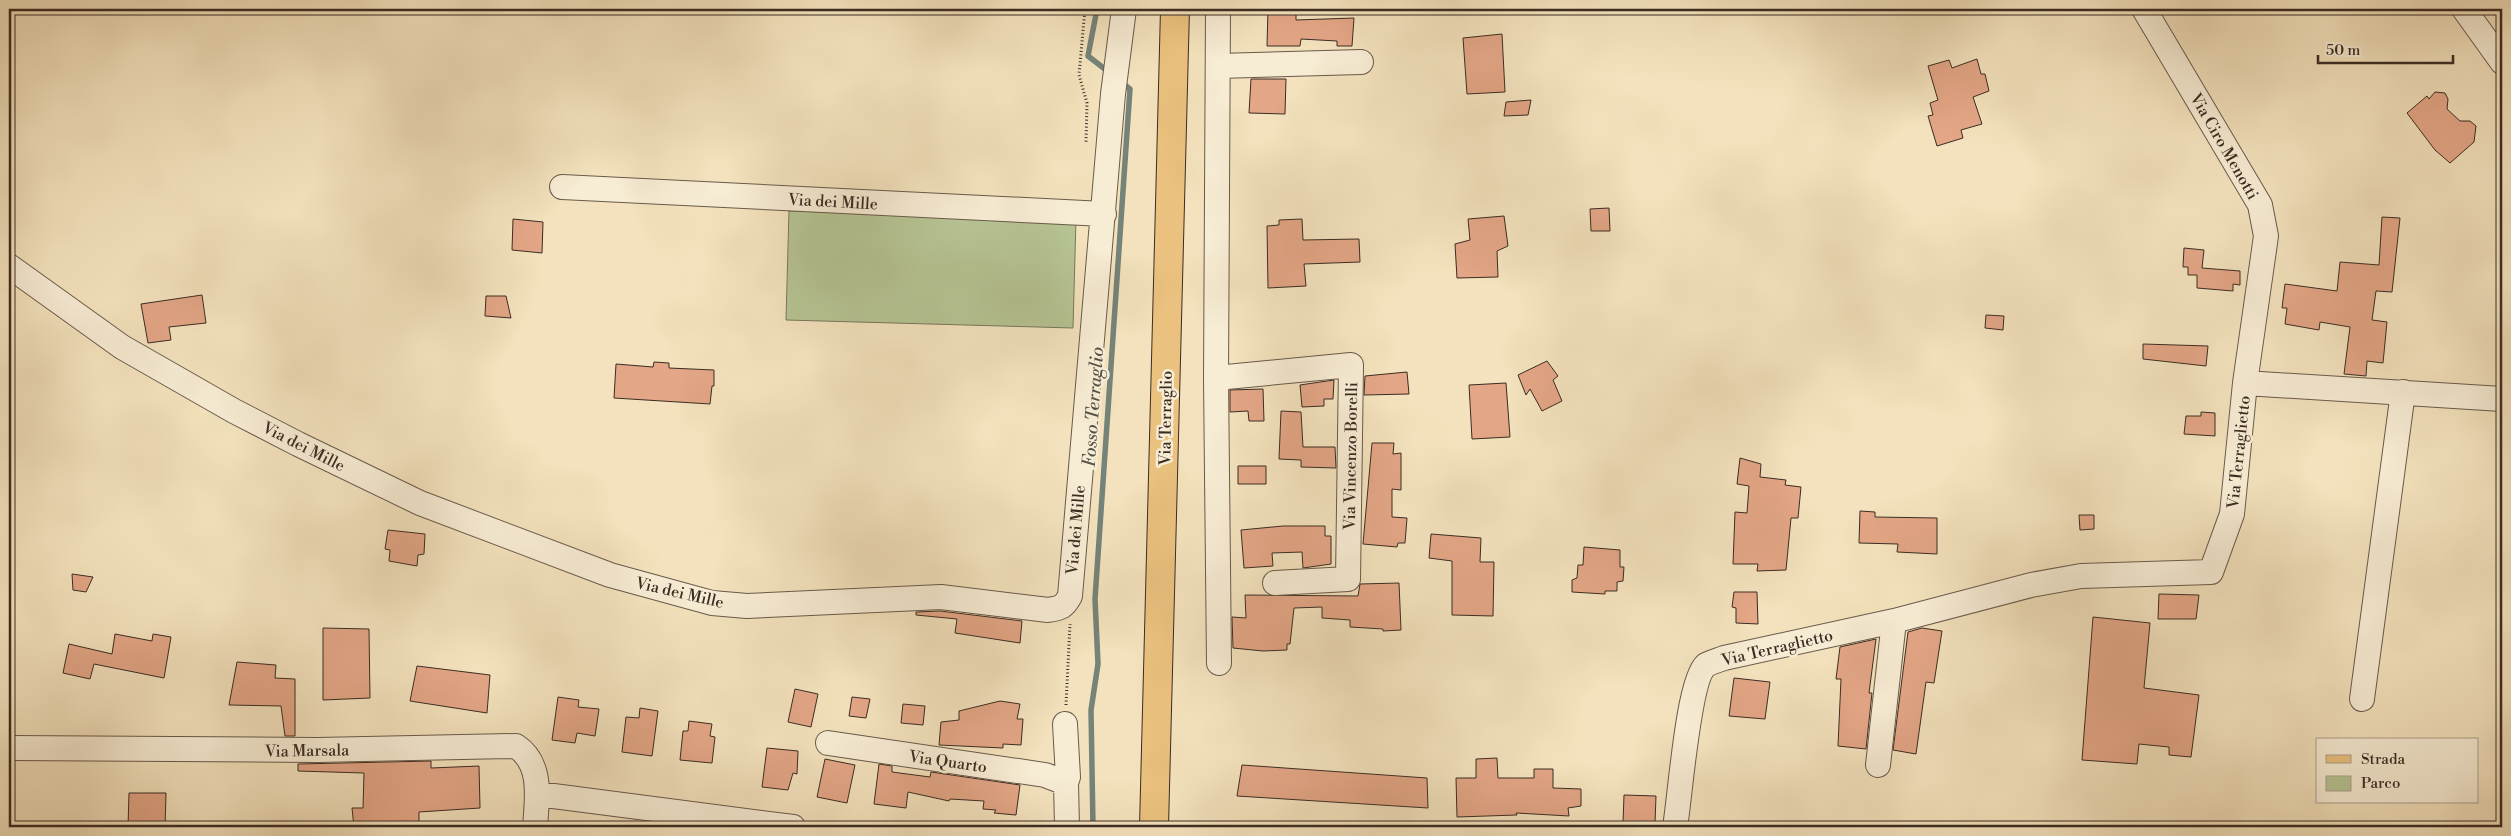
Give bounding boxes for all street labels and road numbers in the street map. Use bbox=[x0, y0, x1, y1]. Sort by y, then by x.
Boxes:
street label: Via Ciro Menotti bbox=[2185, 89, 2263, 203]
street label: Via dei Mille bbox=[787, 190, 878, 214]
street label: Via Terraglio bbox=[1155, 371, 1177, 466]
street label: Via Vincenzo Borelli bbox=[1340, 382, 1362, 531]
street label: Via Terraglietto bbox=[2223, 394, 2255, 511]
street label: Via dei Mille bbox=[258, 417, 348, 476]
street label: Via dei Mille bbox=[1062, 484, 1090, 577]
street label: Via dei Mille bbox=[633, 573, 726, 613]
street label: Via Terraglietto bbox=[1719, 625, 1835, 671]
street label: Via Marsala bbox=[264, 740, 350, 762]
street label: Via Quarto bbox=[906, 746, 988, 777]

